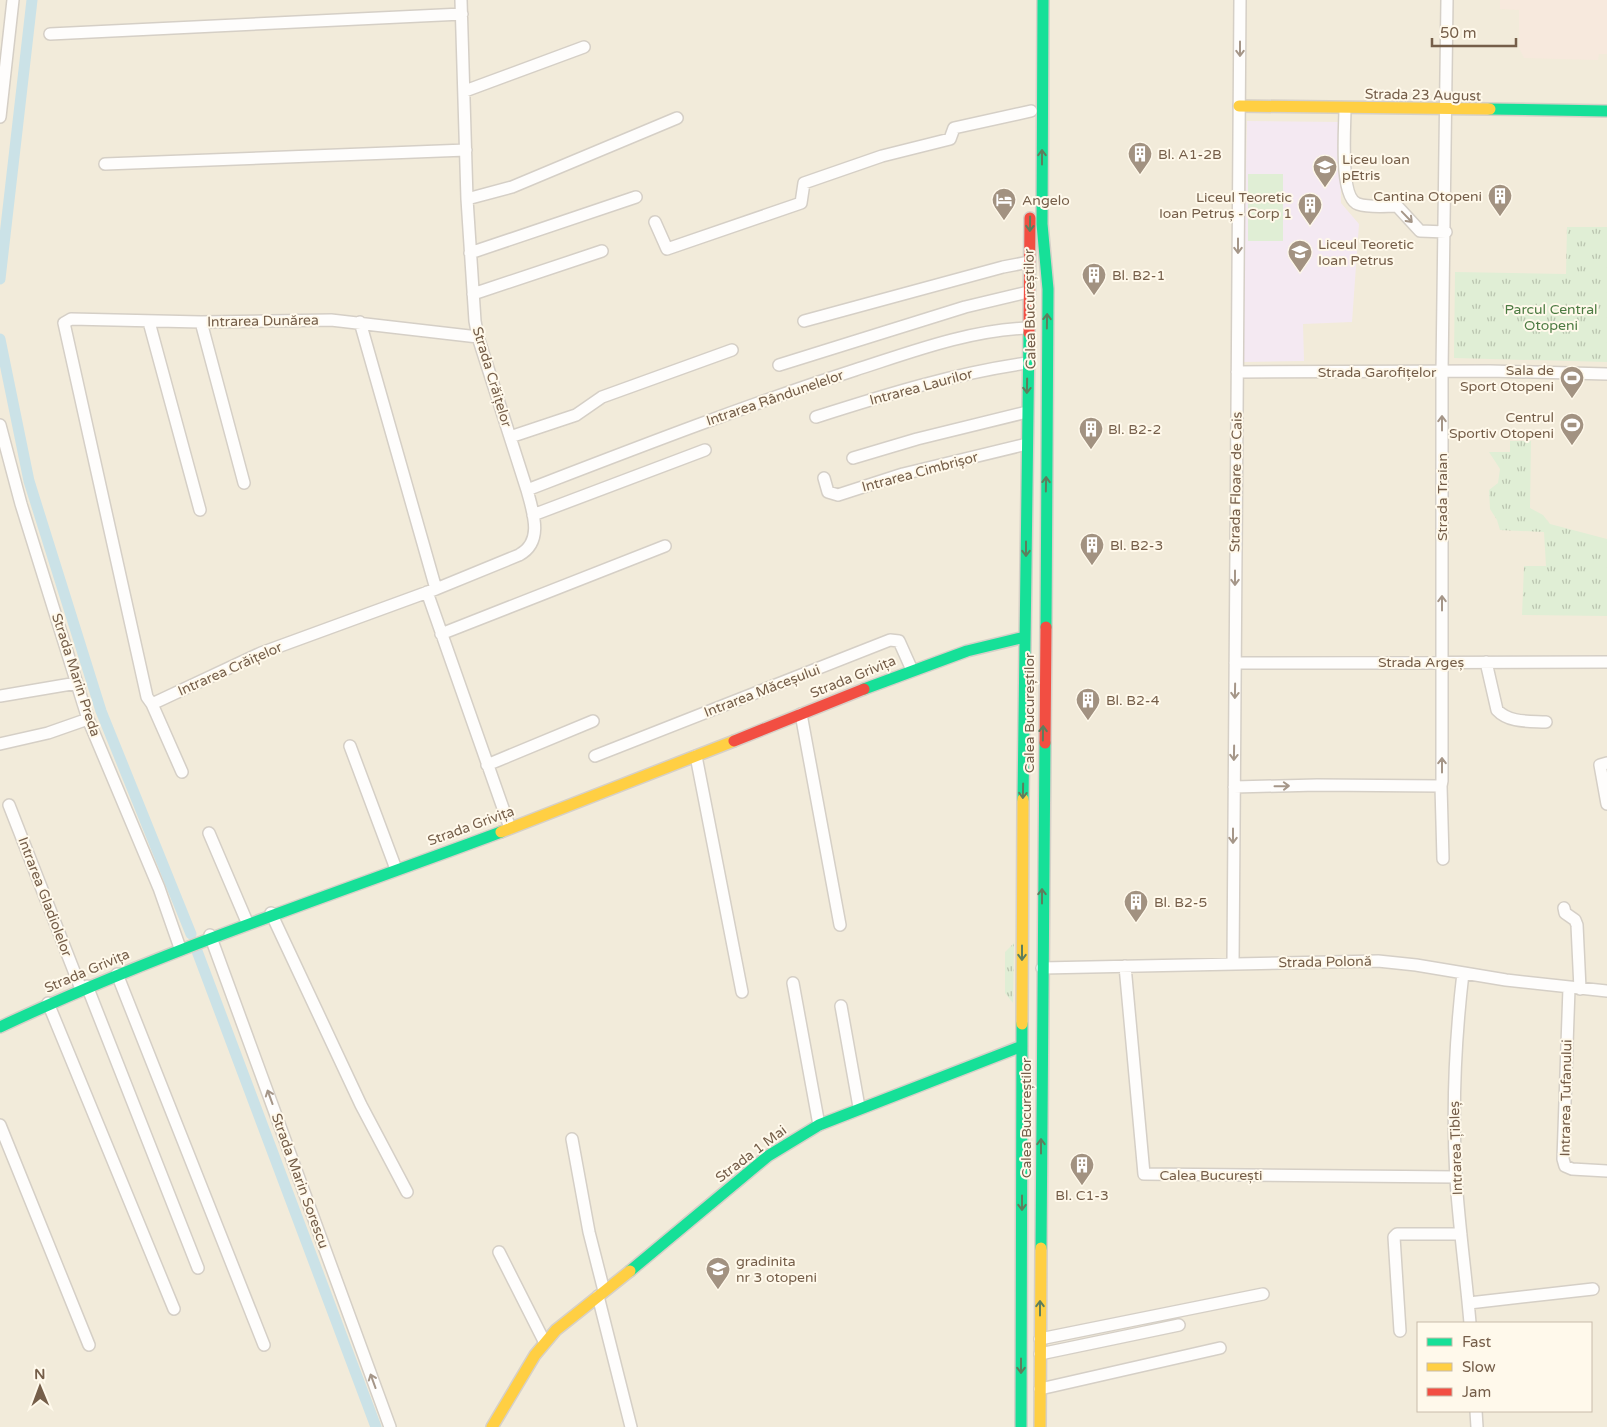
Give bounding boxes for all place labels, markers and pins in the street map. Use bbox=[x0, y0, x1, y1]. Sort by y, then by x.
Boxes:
building icon: Bl. A1-2B bbox=[1127, 141, 1153, 175]
place label: Bl. A1-2B bbox=[1158, 146, 1222, 163]
place label: Liceu Ioan pEtris bbox=[1342, 151, 1410, 184]
school or university icon: Liceu Ioan pEtris bbox=[1312, 154, 1338, 188]
building icon: Cantina Otopeni bbox=[1487, 183, 1513, 217]
hotel icon: Angelo bbox=[991, 187, 1017, 221]
place label: Cantina Otopeni bbox=[1373, 188, 1482, 205]
place label: Liceul Teoretic Ioan Petruș - Corp 1 bbox=[1159, 189, 1292, 222]
place label: Angelo bbox=[1022, 192, 1070, 209]
building icon: Liceul Teoretic Ioan Petruș - Corp 1 bbox=[1297, 192, 1323, 226]
place label: Liceul Teoretic Ioan Petrus bbox=[1318, 236, 1414, 269]
school or university icon: Liceul Teoretic Ioan Petrus bbox=[1287, 239, 1313, 273]
building icon: Bl. B2-1 bbox=[1081, 262, 1107, 296]
place label: Bl. B2-1 bbox=[1112, 267, 1165, 284]
place label: Sala de Sport Otopeni bbox=[1460, 362, 1554, 395]
sports icon: Sala de Sport Otopeni bbox=[1559, 365, 1585, 399]
place label: Centrul Sportiv Otopeni bbox=[1449, 409, 1554, 442]
sports icon: Centrul Sportiv Otopeni bbox=[1559, 412, 1585, 446]
building icon: Bl. B2-2 bbox=[1078, 416, 1104, 450]
place label: Bl. B2-2 bbox=[1108, 421, 1161, 438]
building icon: Bl. B2-3 bbox=[1079, 532, 1105, 566]
place label: Bl. B2-3 bbox=[1110, 537, 1163, 554]
building icon: Bl. B2-4 bbox=[1075, 687, 1101, 721]
place label: Bl. B2-4 bbox=[1106, 692, 1160, 709]
building icon: Bl. B2-5 bbox=[1123, 889, 1149, 923]
place label: Bl. B2-5 bbox=[1154, 894, 1207, 911]
building icon: Bl. C1-3 bbox=[1069, 1152, 1095, 1186]
place label: Bl. C1-3 bbox=[1055, 1187, 1109, 1204]
place label: gradinita nr 3 otopeni bbox=[736, 1253, 817, 1286]
school or university icon: gradinita nr 3 otopeni bbox=[705, 1256, 731, 1290]

